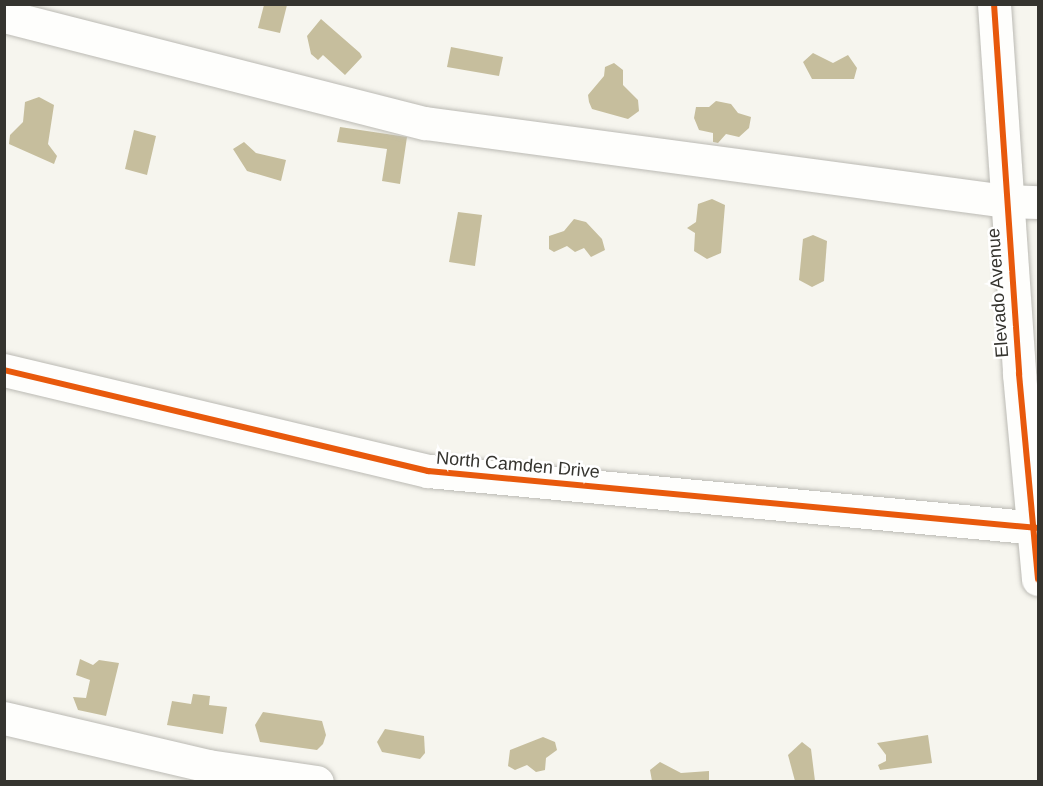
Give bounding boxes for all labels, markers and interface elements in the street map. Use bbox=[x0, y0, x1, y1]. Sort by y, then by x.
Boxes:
street label: Elevado Avenue bbox=[983, 227, 1013, 359]
street label: North Camden Drive bbox=[435, 447, 601, 483]

